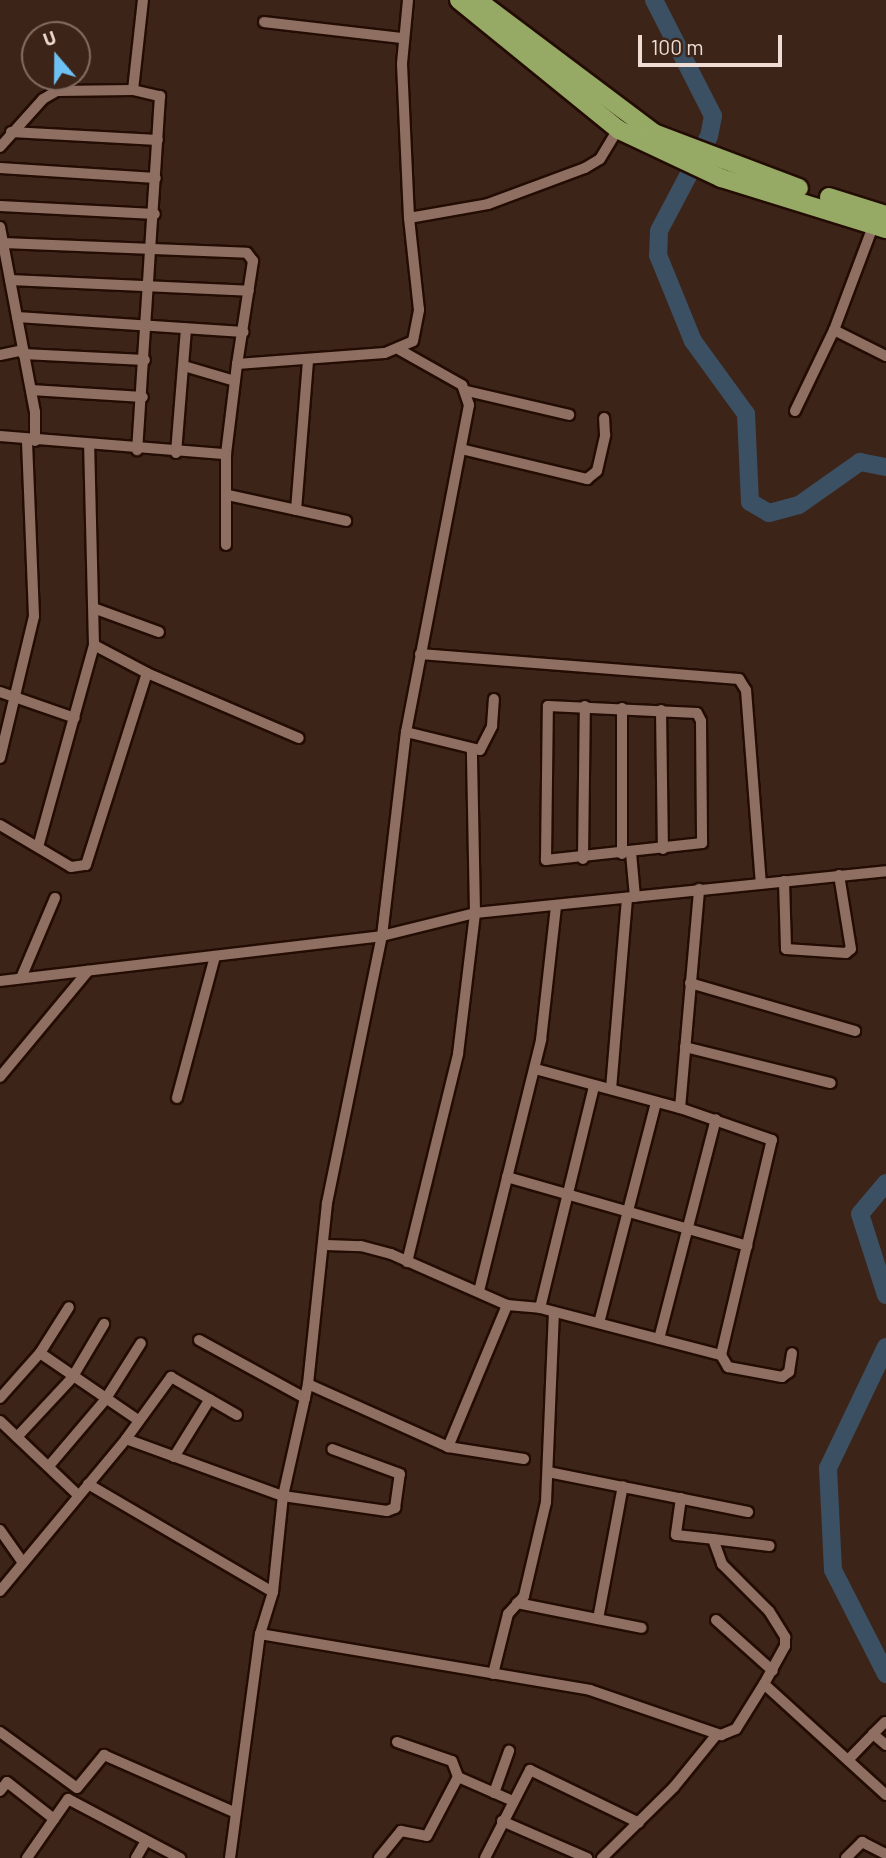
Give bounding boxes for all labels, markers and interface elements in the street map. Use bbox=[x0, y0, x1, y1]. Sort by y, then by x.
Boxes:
north arrow bbox=[21, 21, 91, 91]
scale bar bbox=[641, 21, 784, 65]
text: U bbox=[40, 25, 59, 51]
text: 100 m bbox=[651, 34, 704, 59]

